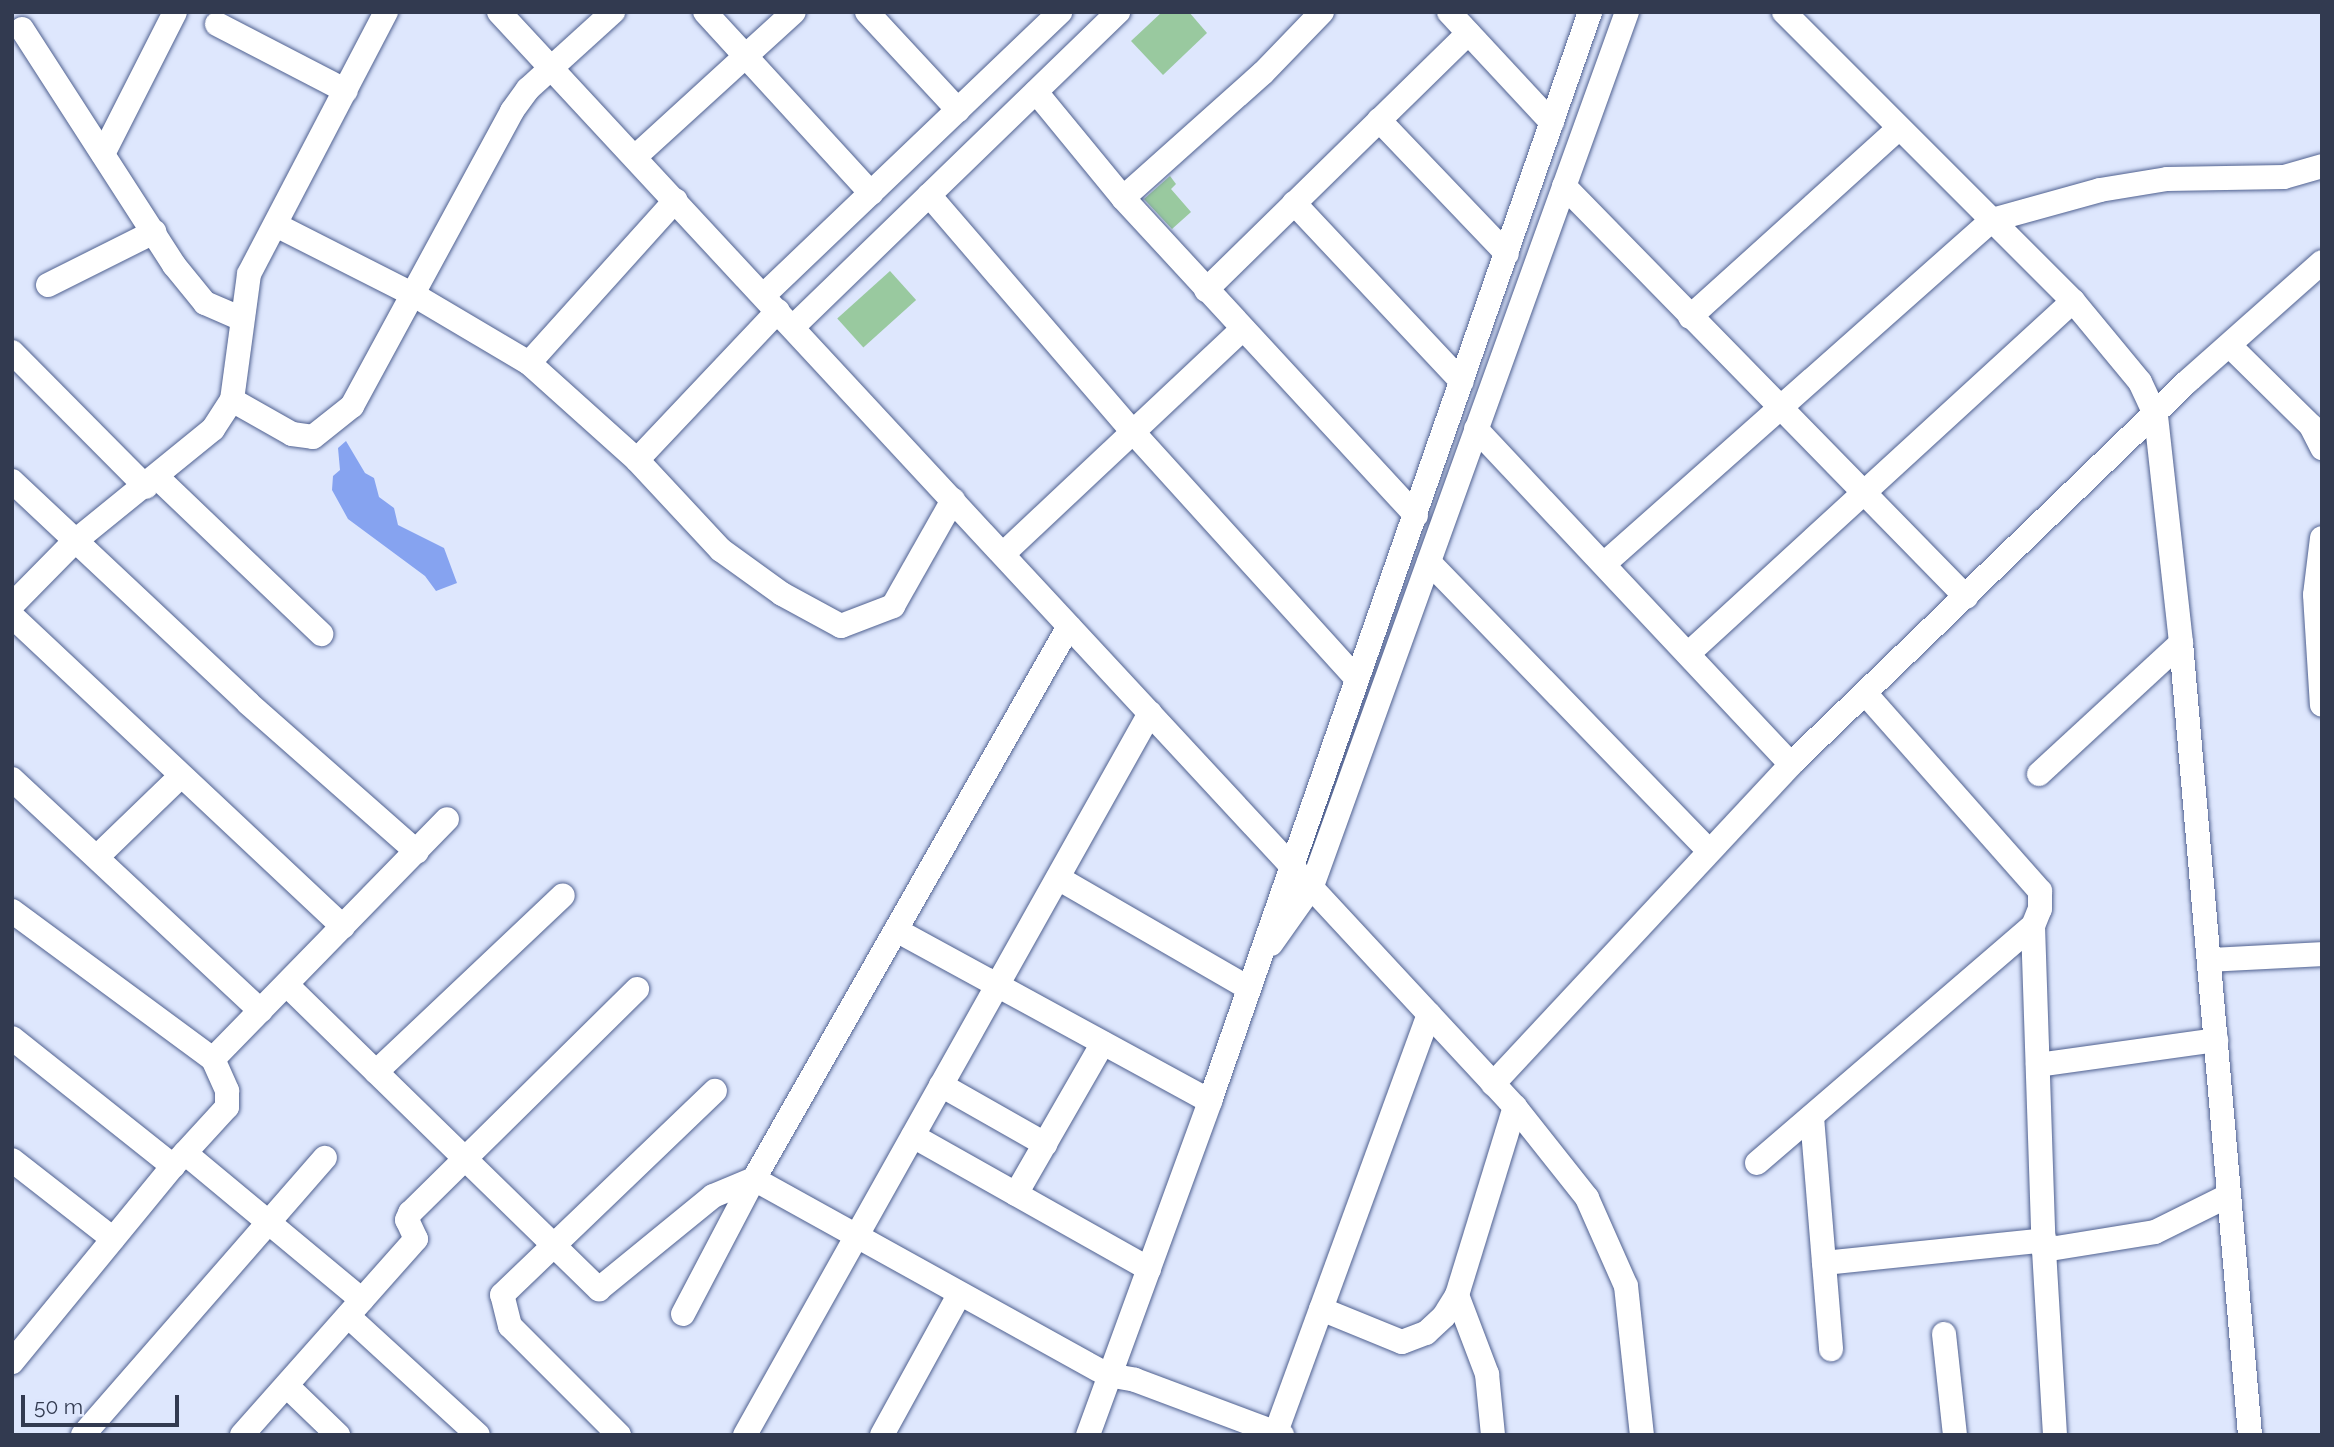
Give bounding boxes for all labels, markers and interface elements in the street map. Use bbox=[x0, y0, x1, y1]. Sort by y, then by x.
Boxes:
scale bar bbox=[24, 1380, 182, 1424]
text: 50 m bbox=[34, 1394, 83, 1419]

